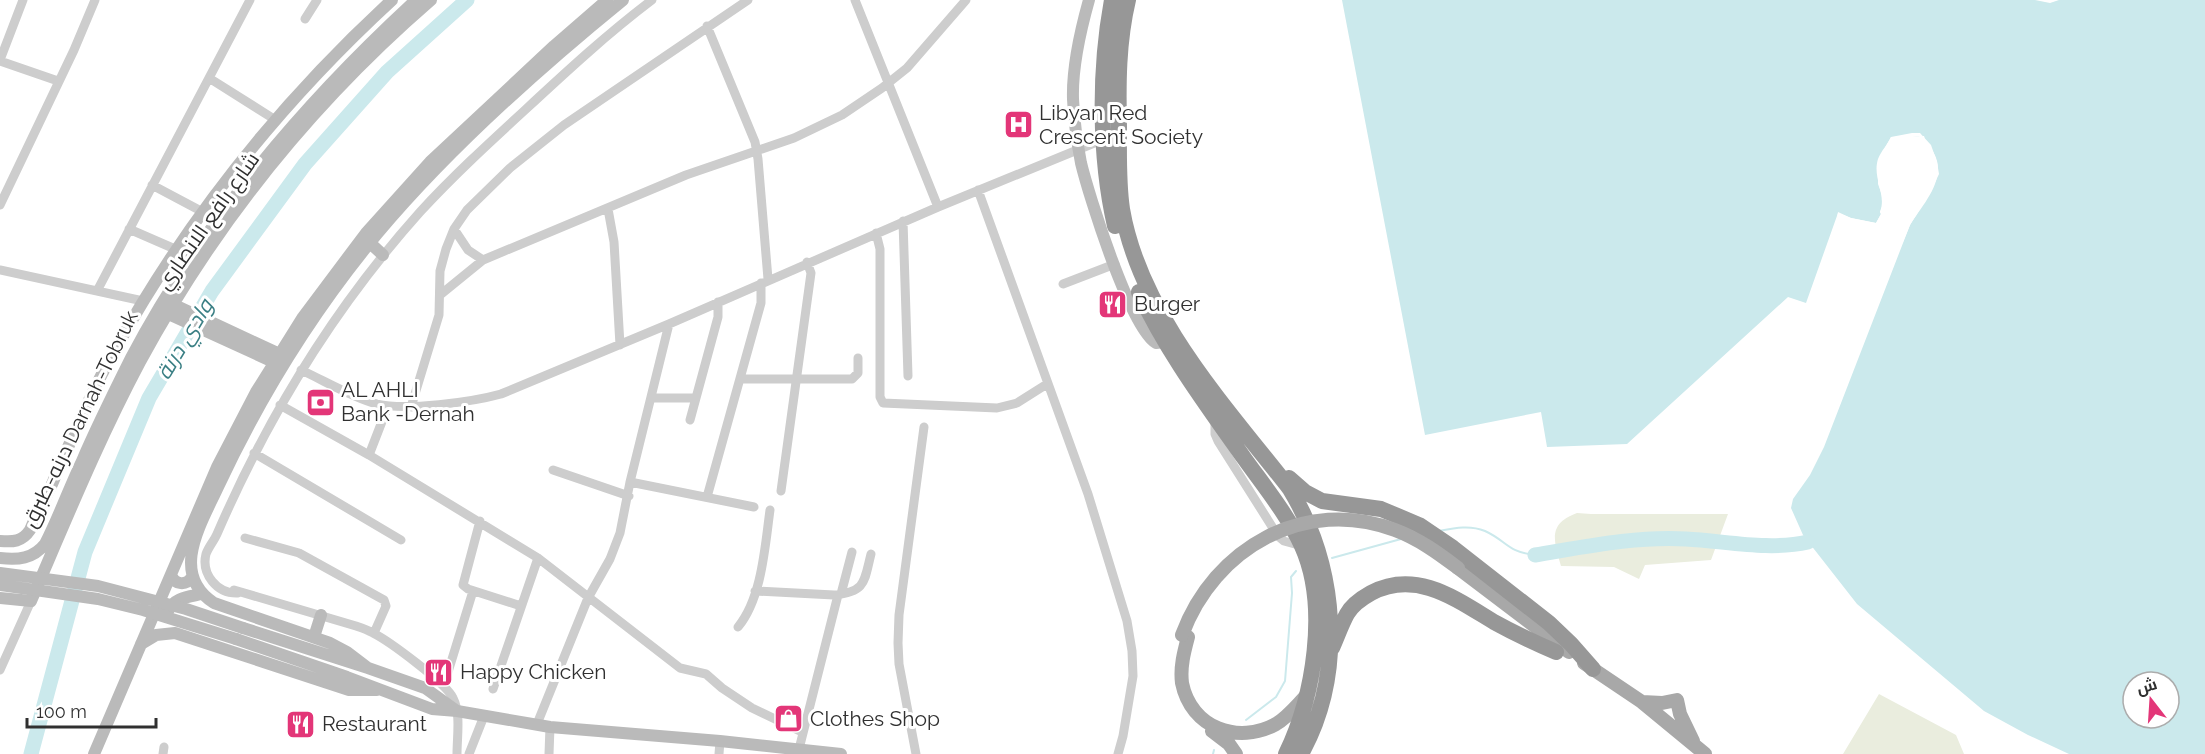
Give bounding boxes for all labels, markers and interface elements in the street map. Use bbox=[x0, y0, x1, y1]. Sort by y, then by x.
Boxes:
place label: Libyan Red Crescent Society bbox=[1039, 100, 1203, 149]
hospital icon: Libyan Red Crescent Society bbox=[1002, 109, 1034, 141]
street label: شارع رافع الانصاري bbox=[151, 147, 268, 296]
restaurant icon: Burger bbox=[1097, 288, 1129, 320]
place label: Burger bbox=[1134, 291, 1201, 316]
water label: وادي درنة bbox=[150, 293, 223, 386]
street label: درنه-طبرق Darnah-Tobruk bbox=[16, 306, 144, 532]
place label: AL AHLI Bank -Dernah bbox=[341, 377, 475, 426]
bank icon: AL AHLI Bank -Dernah bbox=[304, 386, 336, 418]
restaurant icon: Happy Chicken bbox=[423, 656, 455, 688]
place label: Happy Chicken bbox=[460, 659, 606, 684]
north arrow bbox=[2121, 670, 2181, 730]
text: ش bbox=[2134, 674, 2159, 698]
scale bar bbox=[27, 691, 156, 729]
text: 100 m bbox=[36, 701, 87, 722]
shop icon: Clothes Shop bbox=[773, 703, 805, 735]
place label: Clothes Shop bbox=[810, 706, 940, 731]
restaurant icon: Restaurant bbox=[285, 708, 317, 740]
place label: Restaurant bbox=[322, 711, 427, 736]

